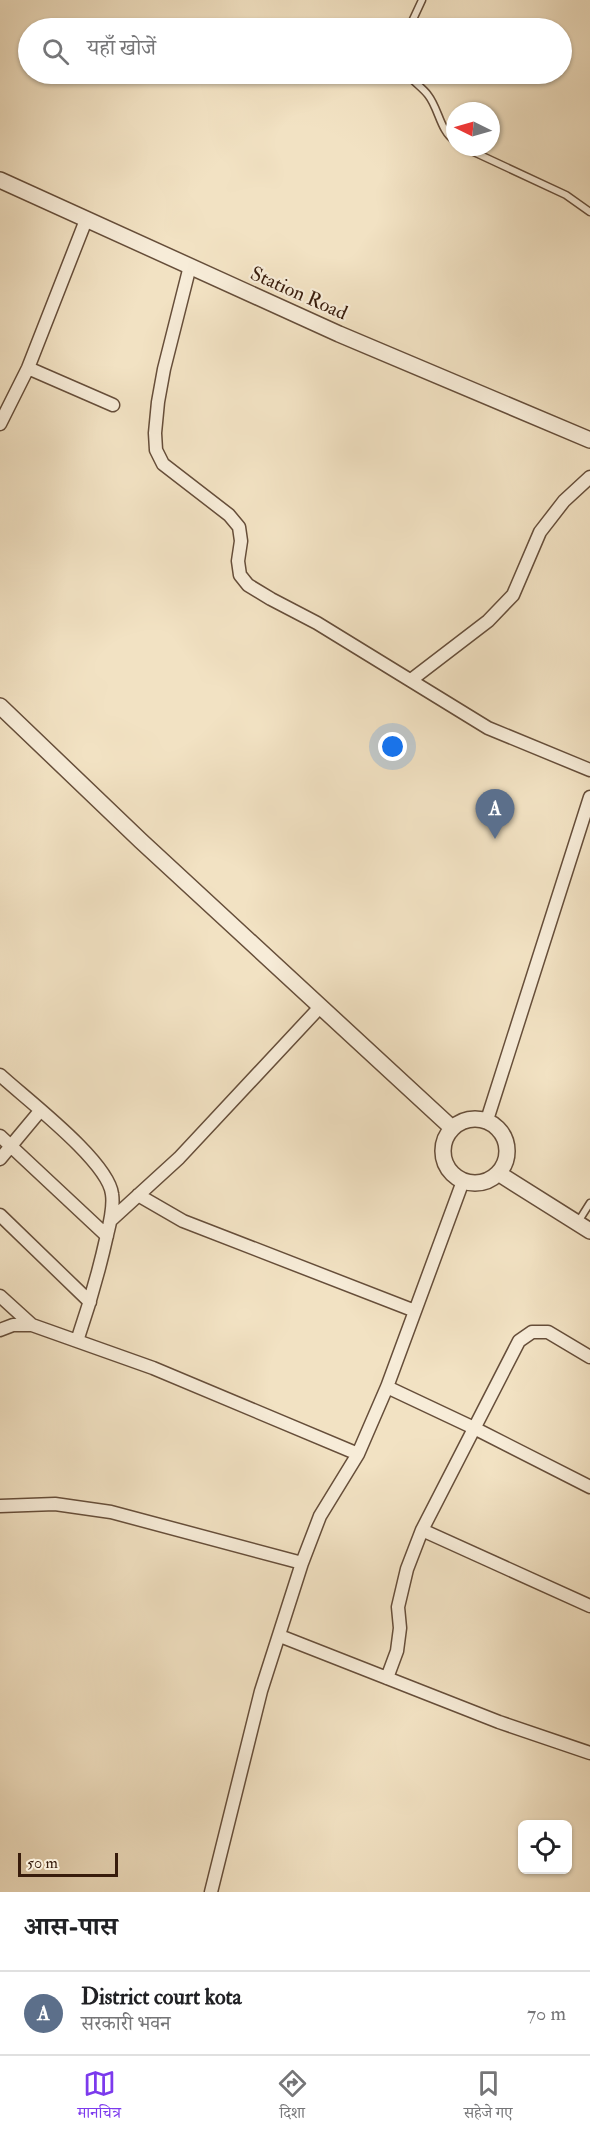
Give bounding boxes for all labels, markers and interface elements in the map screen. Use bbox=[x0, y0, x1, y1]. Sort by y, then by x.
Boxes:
search box bbox=[18, 18, 572, 84]
text: यहाँ खोजें bbox=[87, 34, 156, 62]
icon: search bbox=[39, 35, 72, 68]
north arrow bbox=[446, 102, 500, 156]
street label: Station Road bbox=[247, 261, 351, 326]
your location bbox=[378, 732, 407, 761]
pin: A bbox=[476, 790, 514, 839]
map controls bbox=[518, 1820, 572, 1874]
button: locate bbox=[518, 1820, 572, 1874]
scale bar bbox=[18, 1850, 118, 1878]
text: 50 m bbox=[27, 1853, 58, 1873]
text: आस-पास bbox=[24, 1911, 118, 1943]
text: District court kota bbox=[81, 1983, 242, 2011]
text: A bbox=[37, 2001, 50, 2026]
text: 70 m bbox=[527, 2001, 566, 2026]
text: सरकारी भवन bbox=[81, 2011, 171, 2036]
tab: मानचित्र bbox=[77, 2067, 121, 2128]
tab: दिशा bbox=[276, 2067, 309, 2128]
tab: सहेजे गए bbox=[464, 2067, 513, 2128]

